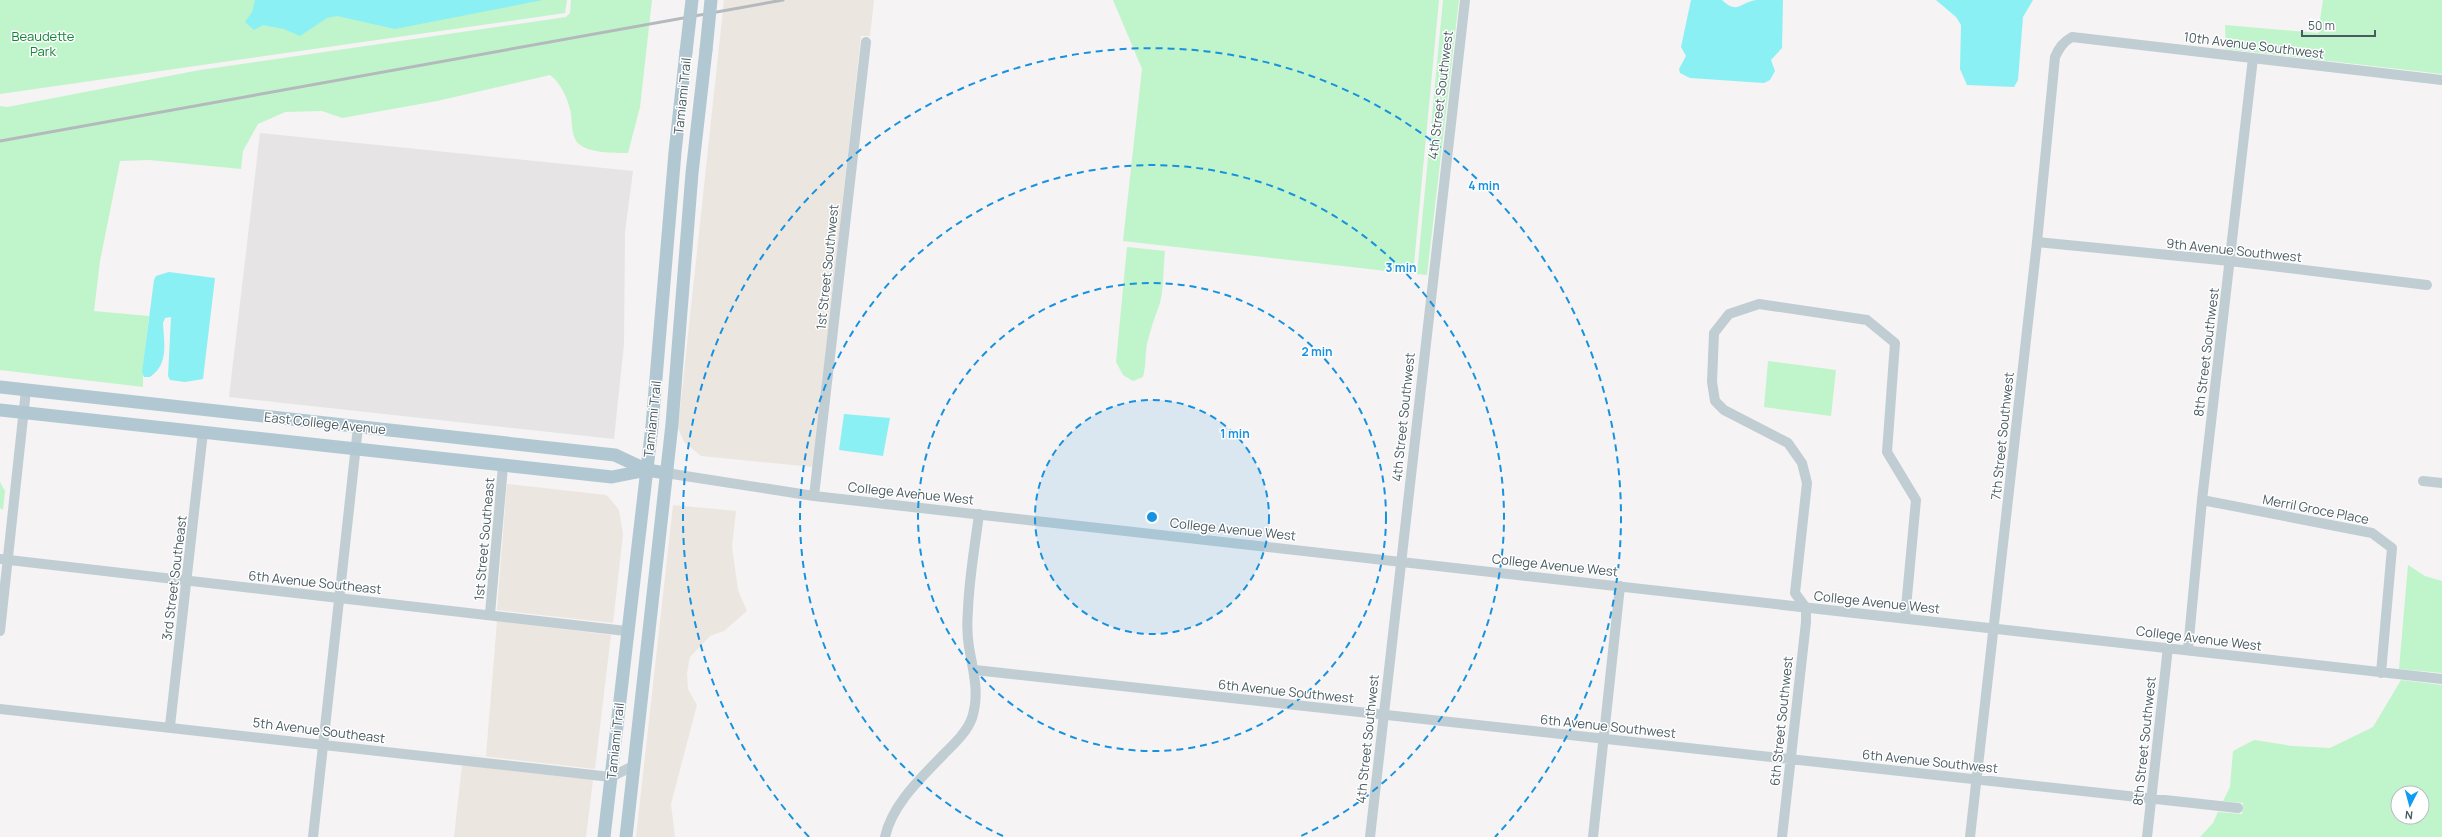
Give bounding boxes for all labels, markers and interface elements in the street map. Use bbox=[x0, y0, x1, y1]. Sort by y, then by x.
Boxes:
scale bar bbox=[2302, 12, 2375, 38]
text: 50 m bbox=[2308, 17, 2335, 34]
park label: Beaudette Park bbox=[12, 27, 75, 60]
street label: 10th Avenue Southwest bbox=[2183, 27, 2325, 63]
street label: 4th Street Southwest bbox=[1423, 30, 1457, 160]
street label: Tamiami Trail bbox=[669, 57, 695, 135]
text: 4 min bbox=[1468, 177, 1500, 194]
street label: 1st Street Southwest bbox=[811, 203, 843, 331]
street label: 9th Avenue Southwest bbox=[2165, 234, 2303, 266]
text: 3 min bbox=[1385, 259, 1417, 276]
street label: 8th Street Southwest bbox=[2189, 287, 2223, 417]
text: 2 min bbox=[1301, 343, 1333, 360]
street label: 4th Street Southwest bbox=[1387, 352, 1419, 482]
street label: 7th Street Southwest bbox=[1986, 371, 2018, 501]
street label: Tamiami Trail bbox=[639, 380, 665, 458]
street label: East College Avenue bbox=[263, 408, 387, 438]
text: 1 min bbox=[1220, 425, 1250, 442]
street label: 1st Street Southeast bbox=[470, 477, 498, 601]
street label: College Avenue West bbox=[847, 477, 975, 509]
street label: Merril Groce Place bbox=[2261, 490, 2371, 528]
centre of rings bbox=[1145, 510, 1159, 524]
street label: College Avenue West bbox=[1169, 513, 1297, 545]
street label: 3rd Street Southeast bbox=[157, 514, 191, 642]
street label: College Avenue West bbox=[1491, 549, 1619, 581]
street label: 6th Avenue Southeast bbox=[248, 566, 382, 598]
street label: College Avenue West bbox=[1813, 586, 1941, 618]
street label: College Avenue West bbox=[2135, 621, 2263, 655]
street label: 6th Street Southwest bbox=[1765, 655, 1797, 787]
street label: 4th Street Southwest bbox=[1351, 674, 1383, 804]
street label: 6th Avenue Southwest bbox=[1217, 675, 1355, 707]
street label: 8th Street Southwest bbox=[2128, 676, 2160, 806]
street label: Tamiami Trail bbox=[602, 702, 628, 780]
street label: 6th Avenue Southwest bbox=[1539, 710, 1677, 742]
street label: 5th Avenue Southeast bbox=[252, 713, 386, 747]
street label: 6th Avenue Southwest bbox=[1861, 745, 1999, 777]
north arrow bbox=[2390, 785, 2430, 825]
text: N bbox=[2404, 808, 2414, 823]

